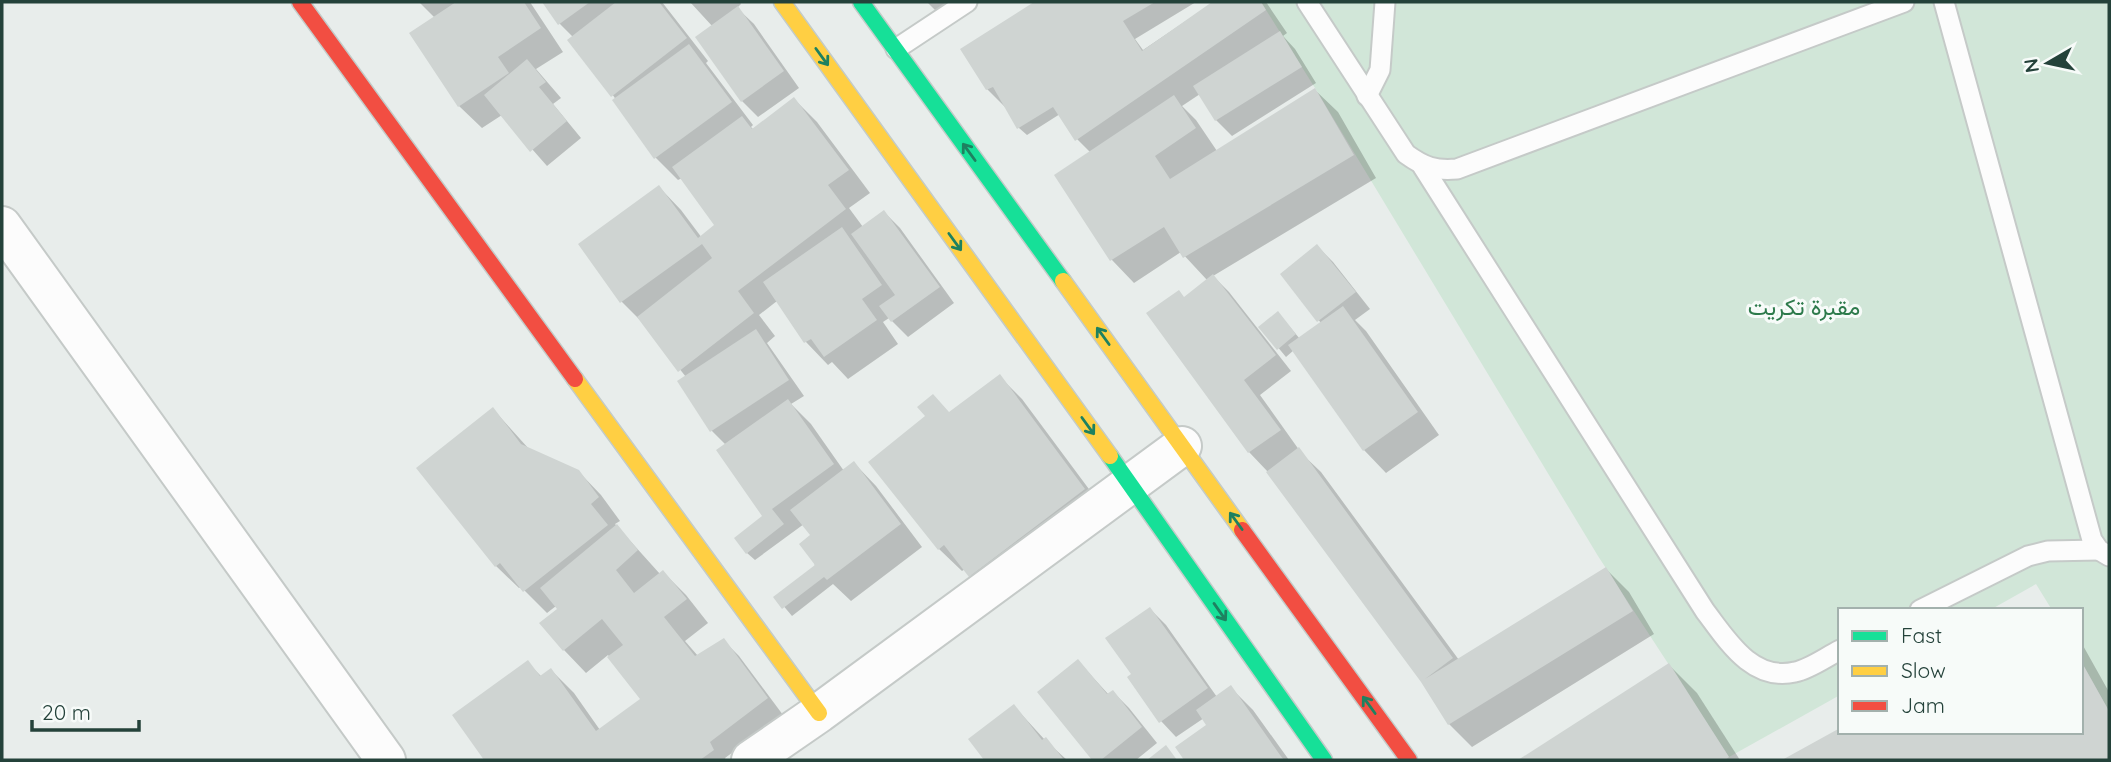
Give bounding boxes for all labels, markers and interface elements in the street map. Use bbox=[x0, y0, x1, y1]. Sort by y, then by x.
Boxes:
north arrow bbox=[2013, 28, 2083, 98]
one-way arrow bbox=[815, 47, 829, 66]
text: N bbox=[2018, 57, 2044, 74]
one-way arrow bbox=[962, 143, 977, 162]
one-way arrow bbox=[948, 232, 962, 251]
park label: مقبرة تكريت bbox=[1748, 292, 1860, 322]
one-way arrow bbox=[1095, 327, 1110, 346]
one-way arrow bbox=[1081, 416, 1095, 435]
one-way arrow bbox=[1229, 511, 1244, 530]
one-way arrow bbox=[1213, 602, 1227, 621]
legend bbox=[1838, 608, 2083, 734]
text: Fast bbox=[1901, 622, 1942, 648]
text: Slow bbox=[1901, 657, 1946, 683]
scale bar bbox=[32, 688, 138, 732]
text: Jam bbox=[1901, 692, 1945, 718]
one-way arrow bbox=[1362, 696, 1376, 715]
text: 20 m bbox=[42, 699, 91, 725]

